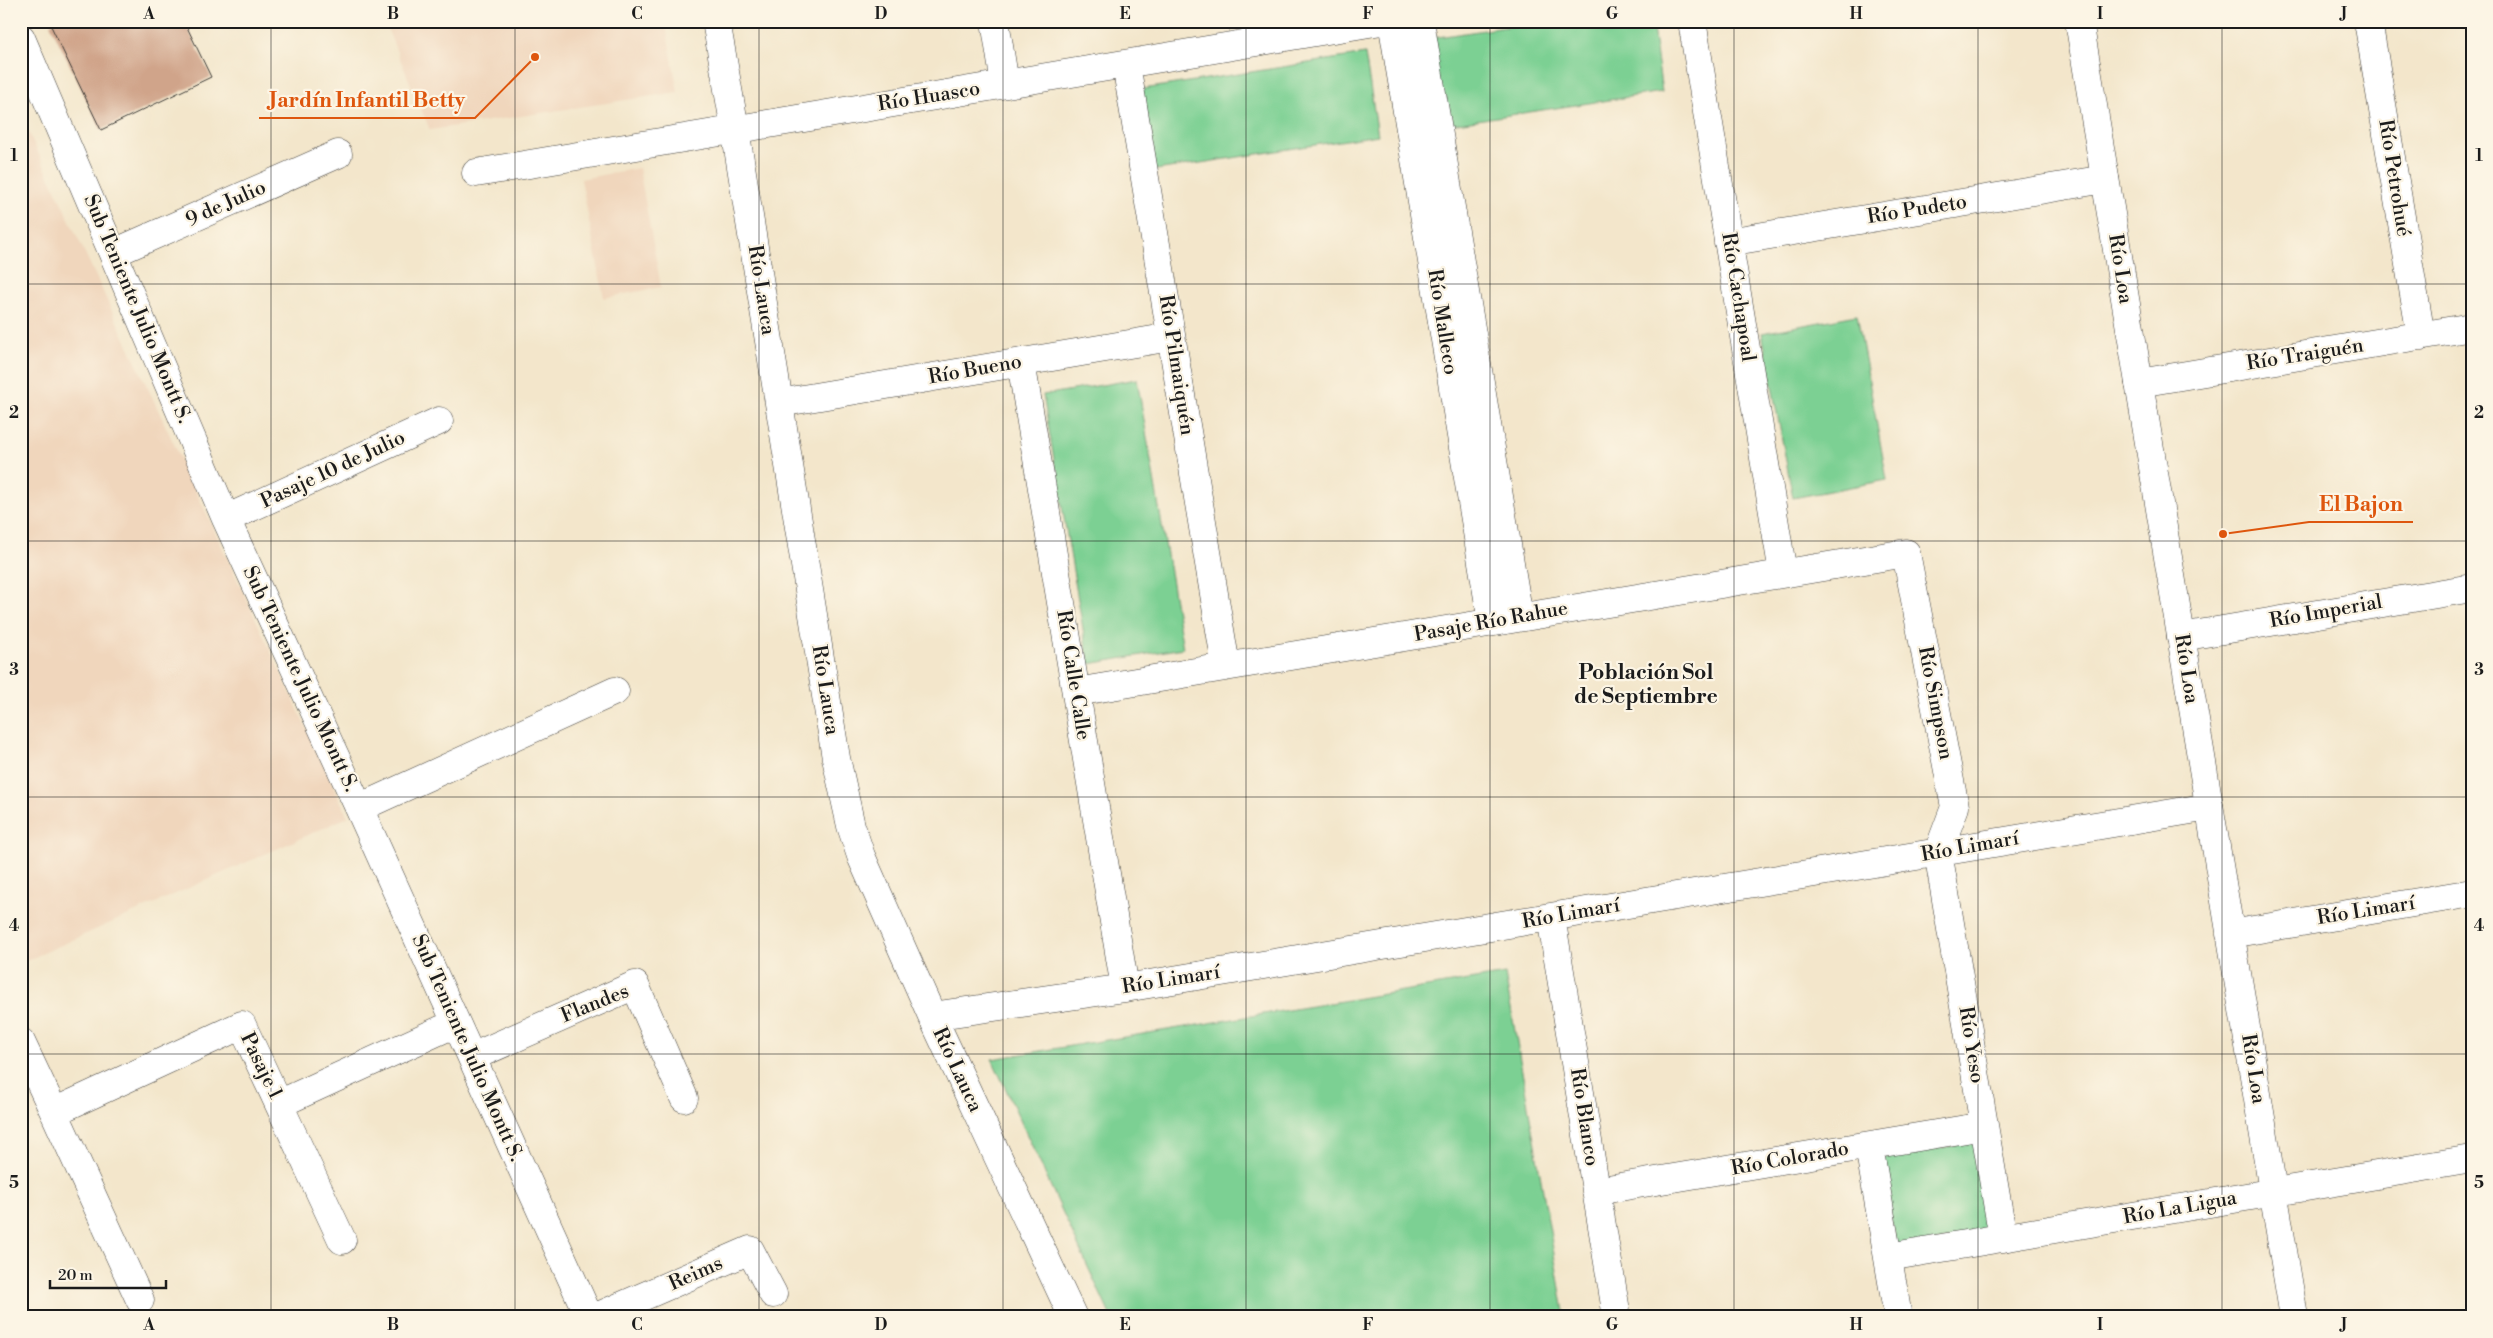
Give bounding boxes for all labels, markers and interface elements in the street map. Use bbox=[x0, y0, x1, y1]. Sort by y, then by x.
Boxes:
text: A bbox=[142, 4, 155, 24]
text: B bbox=[387, 4, 399, 24]
text: C bbox=[631, 4, 643, 24]
text: D bbox=[875, 4, 888, 24]
text: E bbox=[1119, 4, 1131, 24]
text: F bbox=[1362, 4, 1374, 24]
text: G bbox=[1606, 4, 1619, 24]
text: H bbox=[1849, 4, 1863, 24]
text: I bbox=[2097, 4, 2103, 24]
text: J bbox=[2339, 4, 2347, 24]
street label: Río Huasco bbox=[876, 77, 982, 117]
callout: Jardín Infantil Betty bbox=[259, 82, 475, 118]
text: Jardín Infantil Betty bbox=[266, 88, 465, 114]
street label: Río Petrohué bbox=[2372, 118, 2416, 238]
text: 1 bbox=[10, 146, 18, 166]
text: 1 bbox=[2475, 146, 2483, 166]
street label: 9 de Julio bbox=[182, 175, 270, 233]
street label: Río Pudeto bbox=[1865, 190, 1969, 230]
street label: Sub Teniente Julio Montt S. bbox=[77, 191, 197, 427]
street label: Río Cachapoal bbox=[1715, 231, 1761, 363]
street label: Río Loa bbox=[2102, 232, 2138, 307]
street label: Río Lauca bbox=[742, 243, 781, 338]
street label: Río Malleco bbox=[1421, 267, 1463, 377]
street label: Río Pilmaiquén bbox=[1153, 293, 1199, 437]
street label: Río Traiguén bbox=[2245, 333, 2365, 377]
street label: Río Bueno bbox=[926, 349, 1024, 391]
text: 2 bbox=[9, 403, 19, 423]
text: 2 bbox=[2474, 403, 2484, 423]
street label: Pasaje 10 de Julio bbox=[257, 426, 409, 514]
callout: El Bajon bbox=[2309, 486, 2413, 522]
text: El Bajon bbox=[2319, 492, 2403, 518]
street label: Sub Teniente Julio Montt S. bbox=[237, 562, 363, 796]
street label: Río Imperial bbox=[2268, 590, 2384, 634]
street label: Pasaje Río Rahue bbox=[1412, 596, 1570, 648]
street label: Río Calle Calle bbox=[1050, 608, 1096, 742]
street label: Río Loa bbox=[2168, 632, 2204, 707]
street label: Río Lauca bbox=[806, 643, 845, 738]
street label: Río Simpson bbox=[1912, 644, 1958, 762]
text: 3 bbox=[9, 660, 19, 680]
district label: Población Sol de Septiembre bbox=[1574, 660, 1718, 710]
text: 3 bbox=[2474, 660, 2484, 680]
street label: Río Limarí bbox=[1919, 826, 2022, 868]
street label: Río Limarí bbox=[2315, 891, 2418, 931]
street label: Río Limarí bbox=[1520, 893, 1623, 935]
text: 4 bbox=[9, 916, 20, 936]
text: 4 bbox=[2474, 916, 2485, 936]
street label: Sub Teniente Julio Montt S. bbox=[406, 931, 528, 1165]
street label: Río Limarí bbox=[1120, 960, 1223, 1000]
street label: Flandes bbox=[557, 979, 633, 1029]
street label: Río Yeso bbox=[1953, 1005, 1989, 1085]
street label: Río Lauca bbox=[926, 1024, 988, 1117]
street label: Pasaje 1 bbox=[234, 1029, 288, 1104]
street label: Río Loa bbox=[2235, 1032, 2271, 1107]
street label: Río Blanco bbox=[1564, 1066, 1604, 1168]
street label: Río Colorado bbox=[1729, 1136, 1851, 1182]
text: 5 bbox=[9, 1173, 19, 1193]
text: 5 bbox=[2474, 1173, 2484, 1193]
street label: Río La Ligua bbox=[2121, 1186, 2240, 1230]
street label: Reims bbox=[665, 1251, 727, 1297]
scale bar bbox=[50, 1258, 166, 1290]
text: 20 m bbox=[58, 1266, 93, 1285]
text: A bbox=[142, 1315, 155, 1335]
text: B bbox=[387, 1315, 399, 1335]
text: C bbox=[631, 1315, 643, 1335]
text: D bbox=[875, 1315, 888, 1335]
text: E bbox=[1119, 1315, 1131, 1335]
text: F bbox=[1362, 1315, 1374, 1335]
text: G bbox=[1606, 1315, 1619, 1335]
text: H bbox=[1849, 1315, 1863, 1335]
text: I bbox=[2097, 1315, 2103, 1335]
text: J bbox=[2339, 1315, 2347, 1335]

